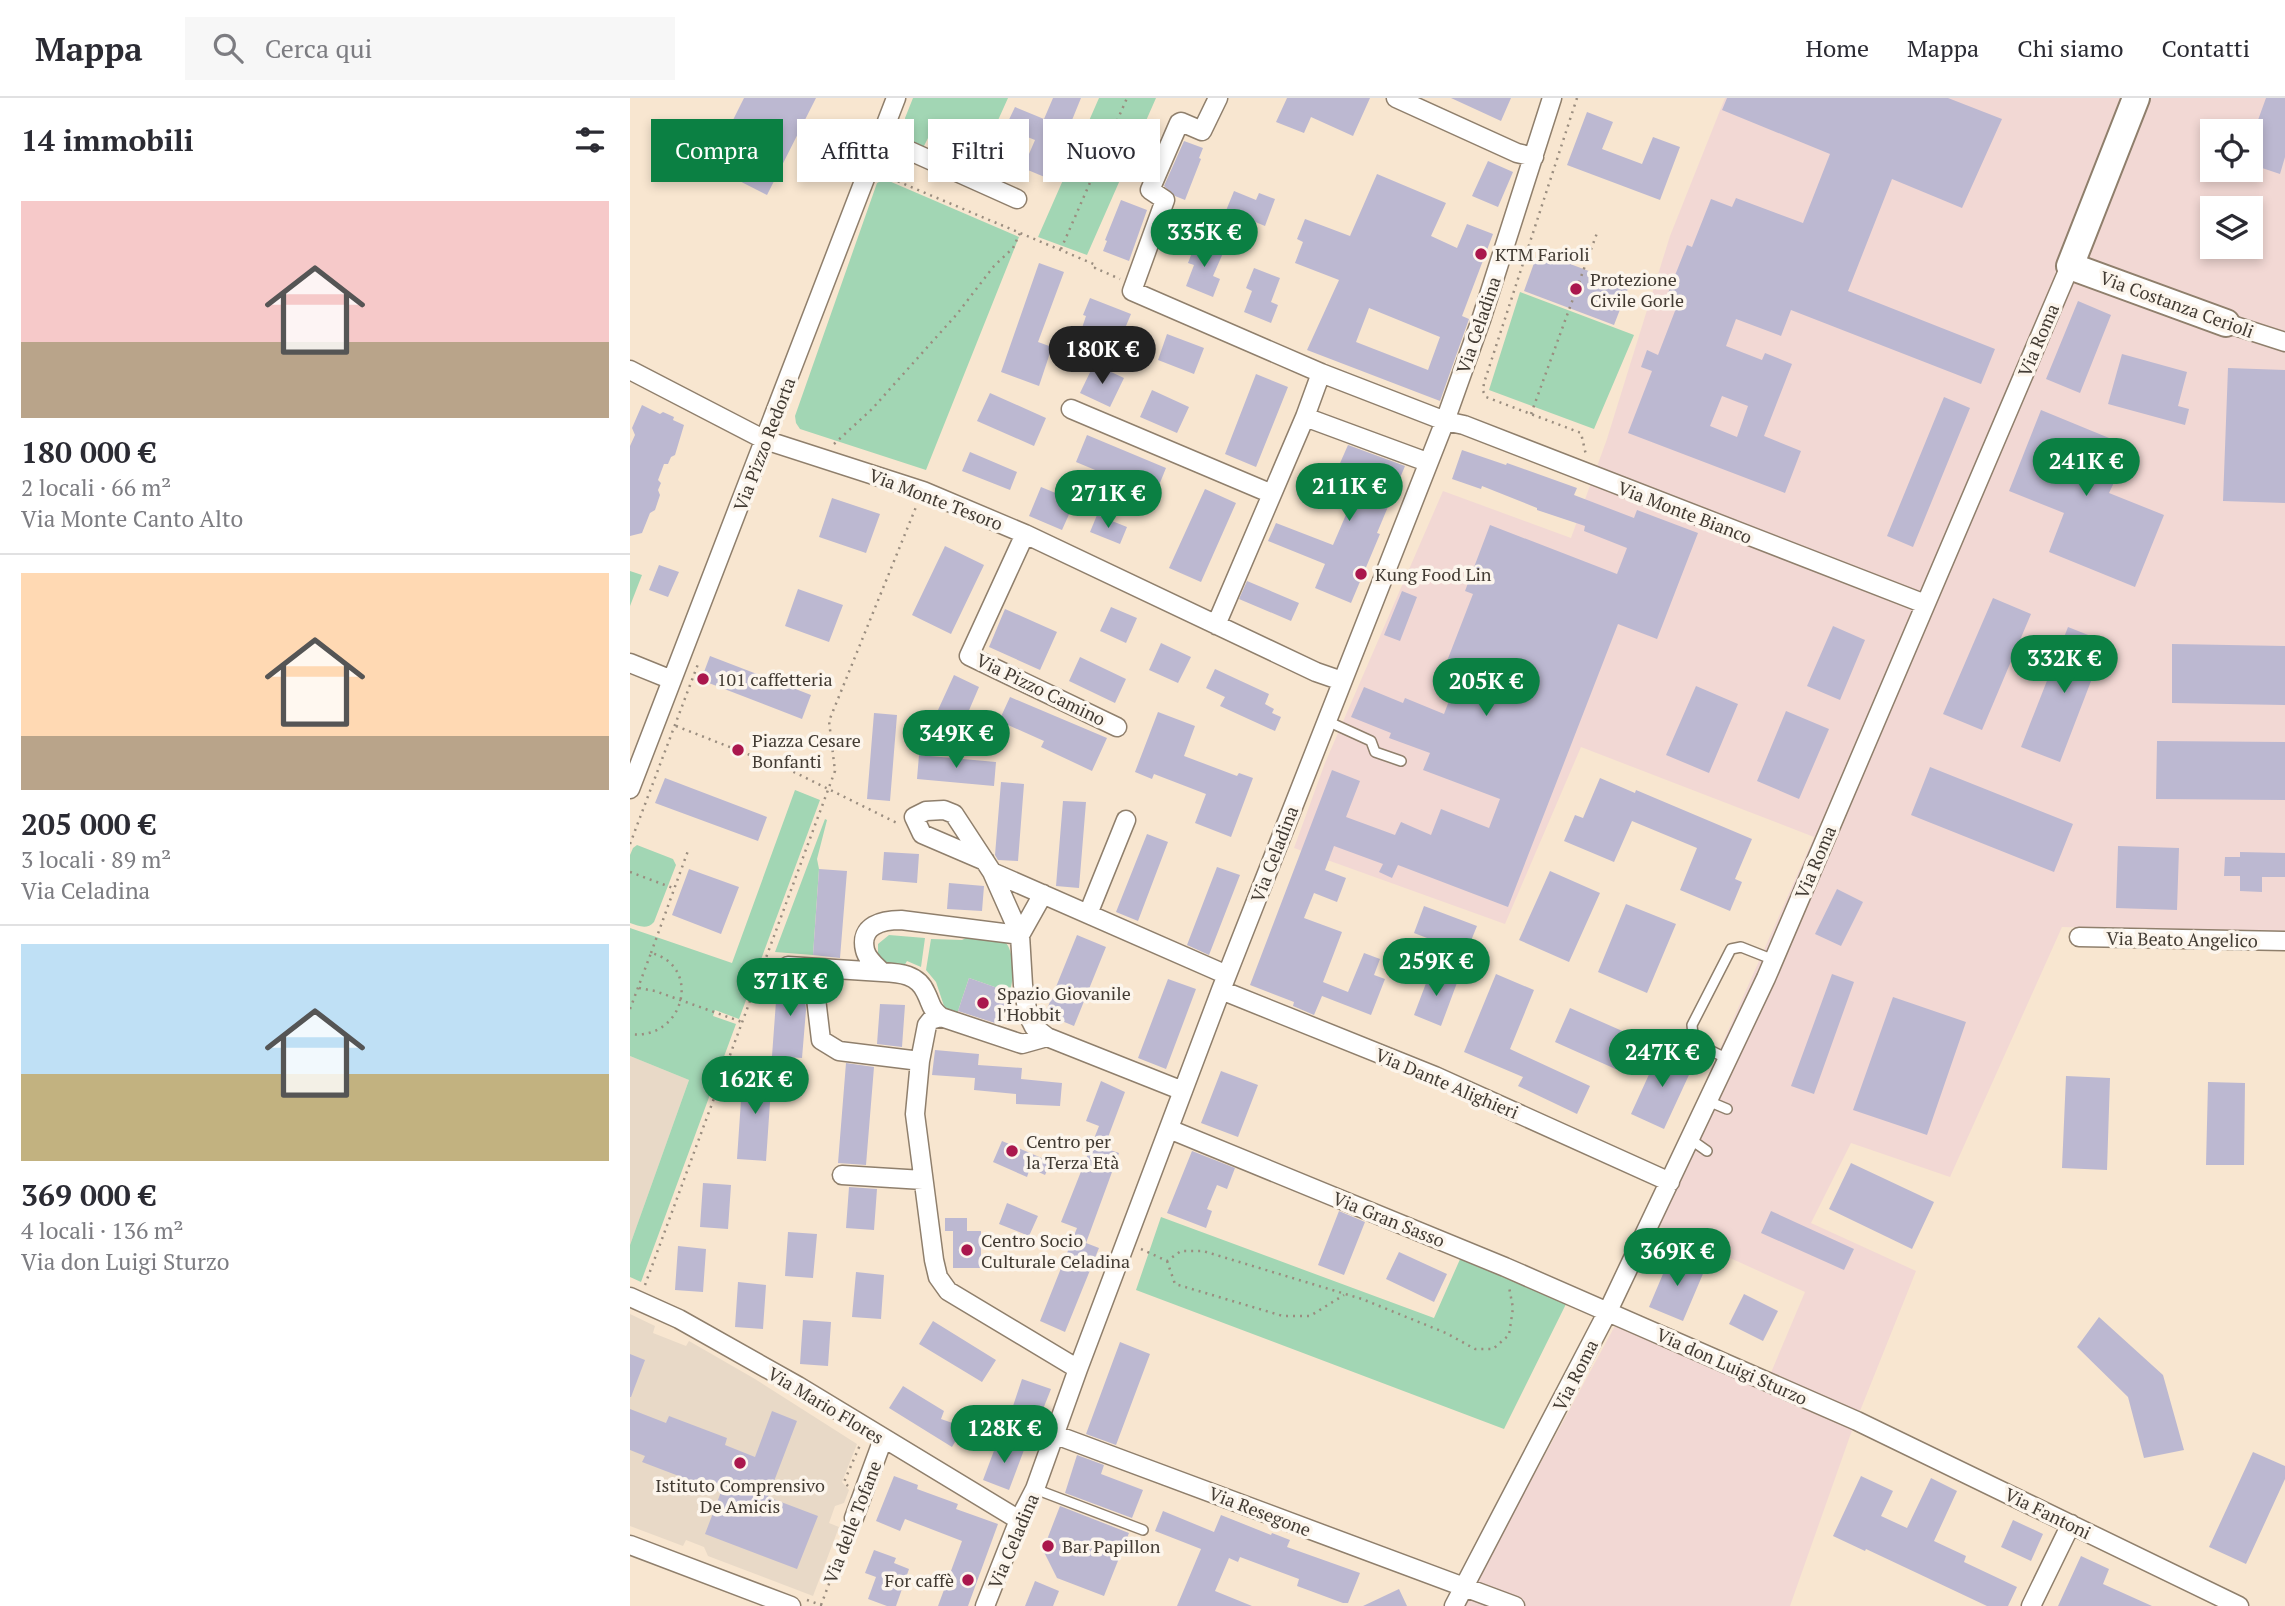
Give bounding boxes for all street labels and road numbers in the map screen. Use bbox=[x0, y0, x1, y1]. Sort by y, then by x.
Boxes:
street label: Via Costanza Cerioli bbox=[2097, 265, 2257, 343]
street label: Via Celadina bbox=[1450, 273, 1506, 377]
street label: Via Roma bbox=[2012, 300, 2064, 380]
street label: Via Pizzo Redorta bbox=[727, 374, 801, 514]
street label: Via Monte Tesoro bbox=[866, 462, 1006, 536]
street label: Via Monte Bianco bbox=[1614, 475, 1756, 549]
street label: Via Pizzo Camino bbox=[972, 647, 1110, 731]
street label: Via Celadina bbox=[1245, 803, 1303, 905]
street label: Via Roma bbox=[1789, 822, 1841, 902]
street label: Via Beato Angelico bbox=[2106, 926, 2258, 952]
street label: Via Dante Alighieri bbox=[1372, 1042, 1522, 1124]
street label: Via Gran Sasso bbox=[1329, 1186, 1449, 1252]
street label: Via don Luigi Sturzo bbox=[1653, 1322, 1811, 1410]
street label: Via Roma bbox=[1547, 1335, 1603, 1415]
street label: Via Mario Flores bbox=[763, 1361, 889, 1449]
street label: Via delle Tofane bbox=[818, 1457, 886, 1587]
street label: Via Resegone bbox=[1206, 1481, 1314, 1541]
street label: Via Fantoni bbox=[2001, 1482, 2095, 1544]
street label: Via Celadina bbox=[982, 1490, 1044, 1592]

